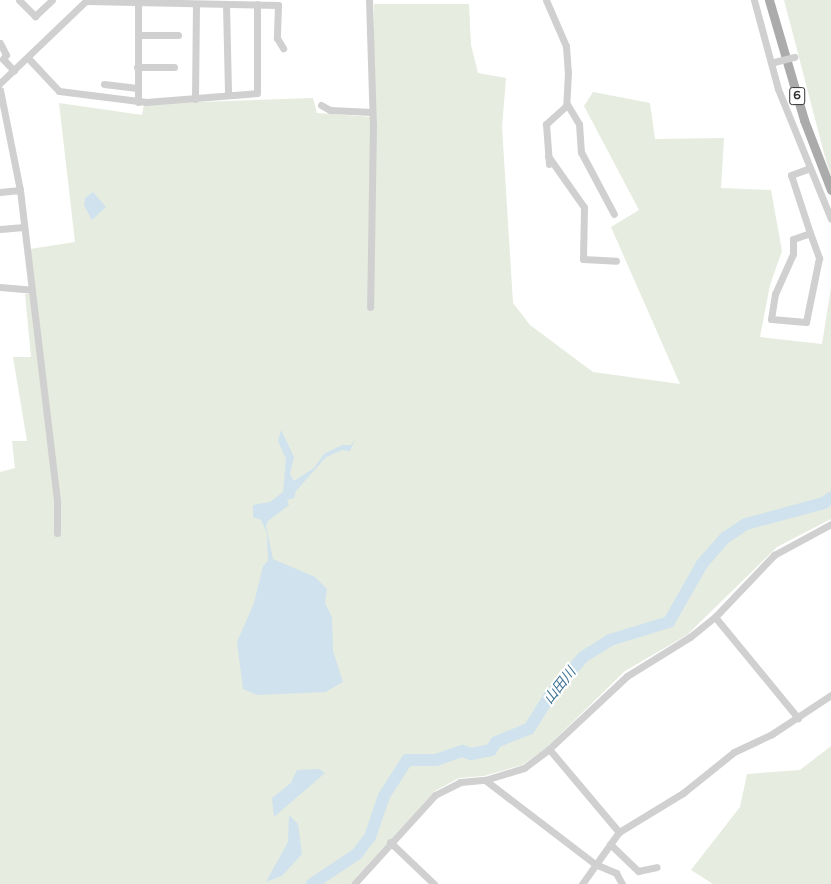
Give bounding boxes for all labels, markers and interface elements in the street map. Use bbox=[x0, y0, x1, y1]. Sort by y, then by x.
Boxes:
road number: 6 bbox=[789, 86, 805, 106]
water label: 山田川 bbox=[540, 664, 580, 708]

